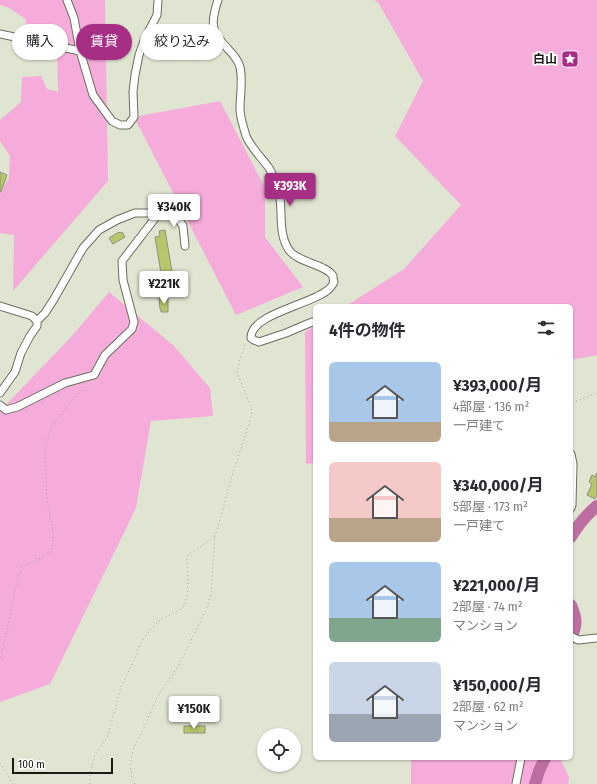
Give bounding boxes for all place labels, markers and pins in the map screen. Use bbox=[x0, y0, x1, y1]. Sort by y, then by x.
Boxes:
place icon: 白山 bbox=[560, 49, 580, 69]
place label: 白山 bbox=[533, 52, 557, 66]
pin: ¥393K bbox=[262, 173, 318, 207]
pin: ¥340K bbox=[146, 194, 202, 228]
pin: ¥221K bbox=[136, 271, 192, 305]
pin: ¥150K bbox=[166, 696, 222, 730]

